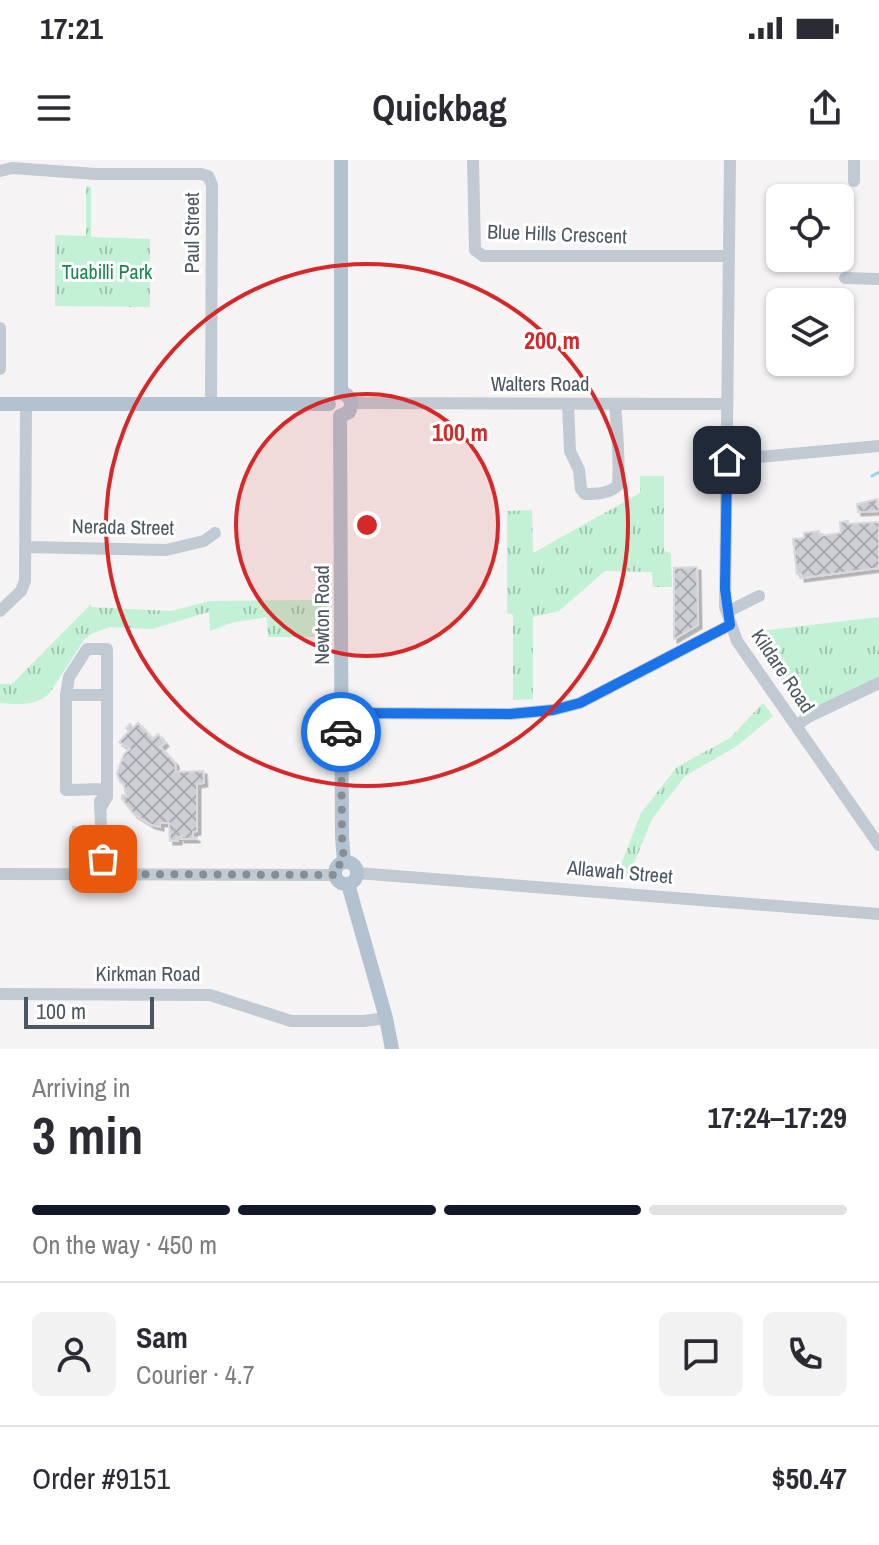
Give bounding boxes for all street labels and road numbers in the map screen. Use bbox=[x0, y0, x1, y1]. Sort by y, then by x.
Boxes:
street label: Paul Street bbox=[178, 192, 205, 274]
street label: Blue Hills Crescent bbox=[487, 218, 628, 249]
street label: Walters Road bbox=[491, 370, 589, 397]
street label: Nerada Street bbox=[72, 512, 175, 541]
street label: Newton Road bbox=[308, 565, 335, 665]
street label: Kildare Road bbox=[745, 623, 821, 718]
street label: Allawah Street bbox=[565, 853, 674, 890]
street label: Kirkman Road bbox=[96, 960, 200, 987]

